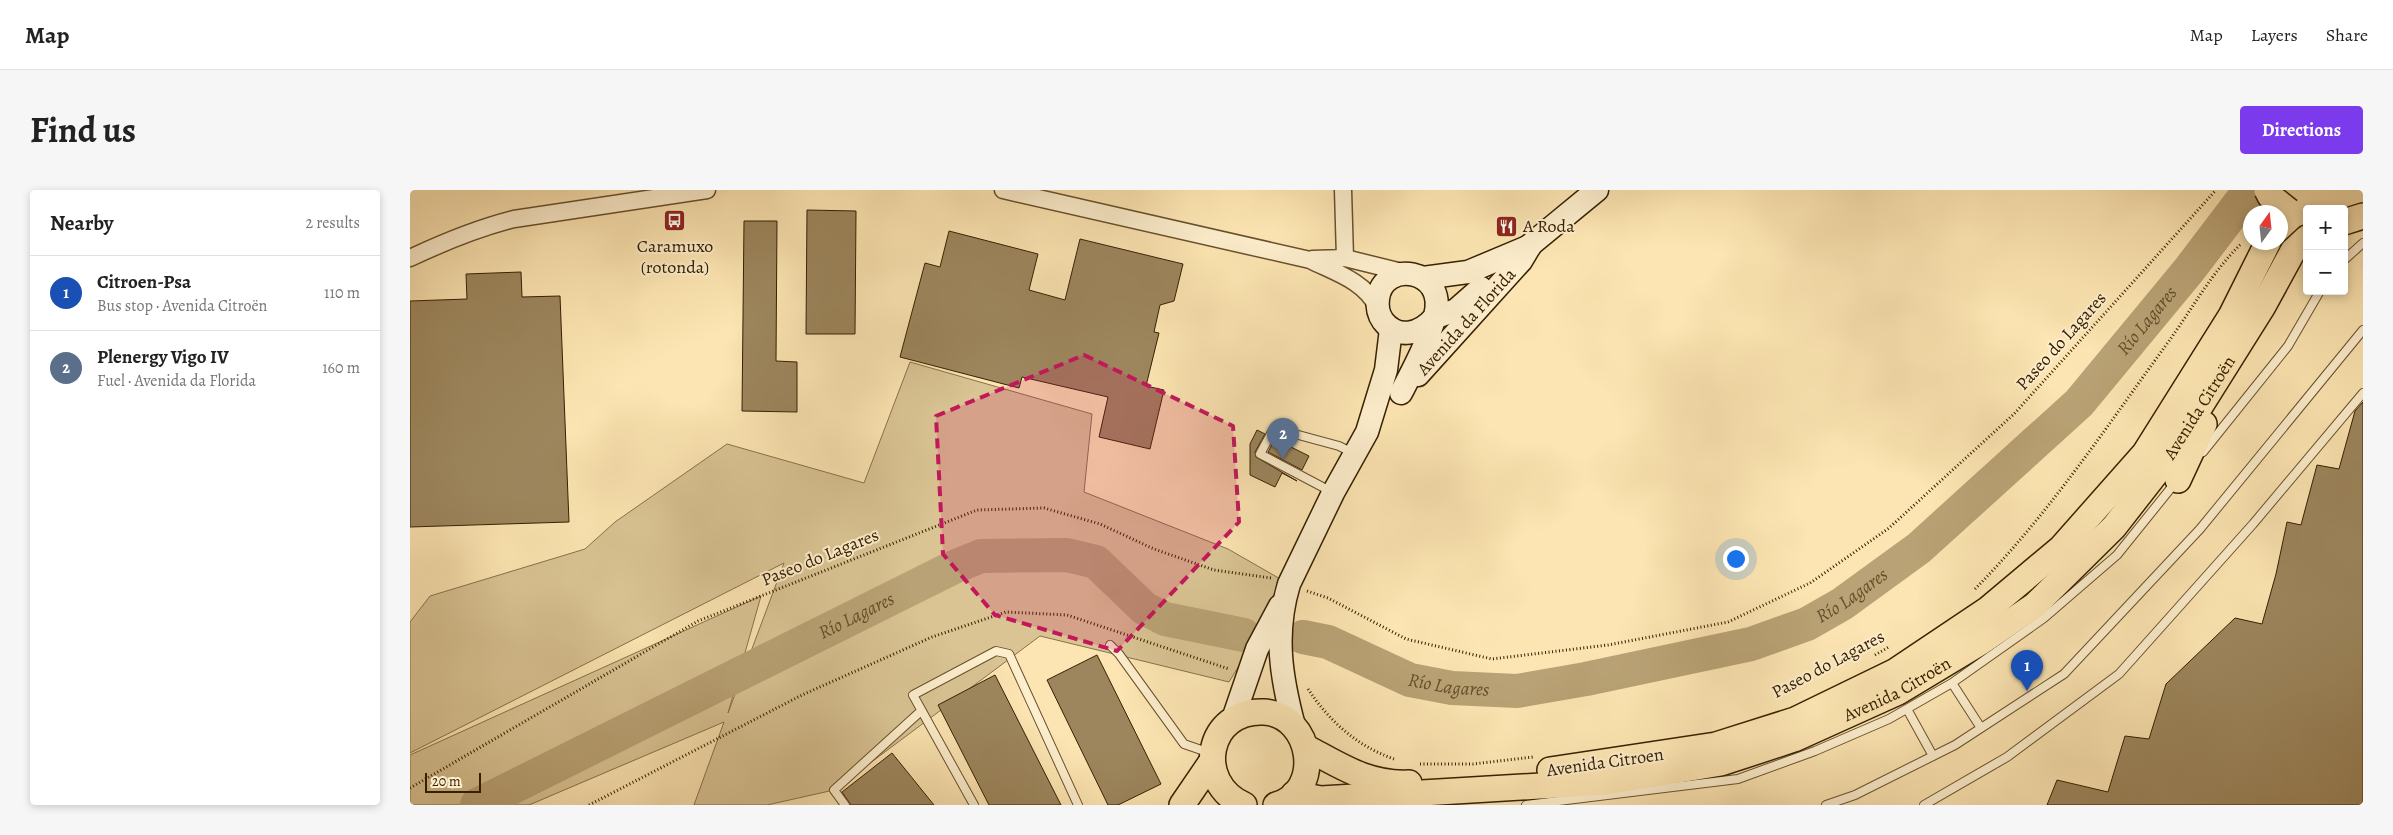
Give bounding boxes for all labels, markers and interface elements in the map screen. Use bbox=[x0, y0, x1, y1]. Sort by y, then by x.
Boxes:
text: Map bbox=[25, 19, 69, 51]
text: Map bbox=[2190, 23, 2223, 47]
text: Layers bbox=[2251, 23, 2298, 47]
text: Share bbox=[2326, 23, 2368, 47]
text: Find us bbox=[30, 106, 136, 154]
button: Directions bbox=[2240, 106, 2363, 154]
north arrow bbox=[2243, 205, 2288, 250]
map controls bbox=[2303, 205, 2348, 295]
button: + bbox=[2303, 205, 2348, 250]
text: Nearby bbox=[50, 209, 113, 237]
bus stop icon: Caramuxo (rotonda) bbox=[663, 209, 687, 233]
text: 2 results bbox=[305, 212, 360, 234]
restaurant icon: A Roda bbox=[1495, 214, 1519, 238]
place label: A Roda bbox=[1522, 214, 1575, 238]
place label: Caramuxo (rotonda) bbox=[637, 234, 713, 279]
button: − bbox=[2303, 250, 2348, 295]
street label: Avenida da Florida bbox=[1411, 262, 1521, 381]
text: Citroen-Psa bbox=[97, 269, 191, 295]
water label: Río Lagares bbox=[2111, 281, 2183, 361]
text: 1 bbox=[63, 282, 69, 304]
text: 110 m bbox=[324, 282, 360, 304]
street label: Paseo do Lagares bbox=[2010, 287, 2112, 395]
text: Bus stop · Avenida Citroën bbox=[97, 295, 267, 317]
text: Plenergy Vigo IV bbox=[97, 344, 229, 370]
street label: Avenida Citroën bbox=[2157, 351, 2241, 465]
text: 2 bbox=[62, 357, 70, 379]
text: 160 m bbox=[322, 357, 360, 379]
text: Fuel · Avenida da Florida bbox=[97, 370, 256, 392]
pin: 2 bbox=[1267, 418, 1299, 459]
street label: Paseo do Lagares bbox=[758, 523, 882, 591]
your location bbox=[1723, 546, 1749, 572]
water label: Río Lagares bbox=[1811, 562, 1894, 629]
water label: Río Lagares bbox=[814, 586, 899, 646]
street label: Paseo do Lagares bbox=[1767, 624, 1889, 704]
pin: 1 bbox=[2011, 650, 2043, 691]
street label: Avenida Citroën bbox=[1839, 651, 1955, 727]
water label: Río Lagares bbox=[1406, 667, 1490, 703]
street label: Avenida Citroen bbox=[1544, 742, 1665, 782]
scale bar bbox=[425, 770, 481, 793]
text: 20 m bbox=[432, 772, 461, 791]

